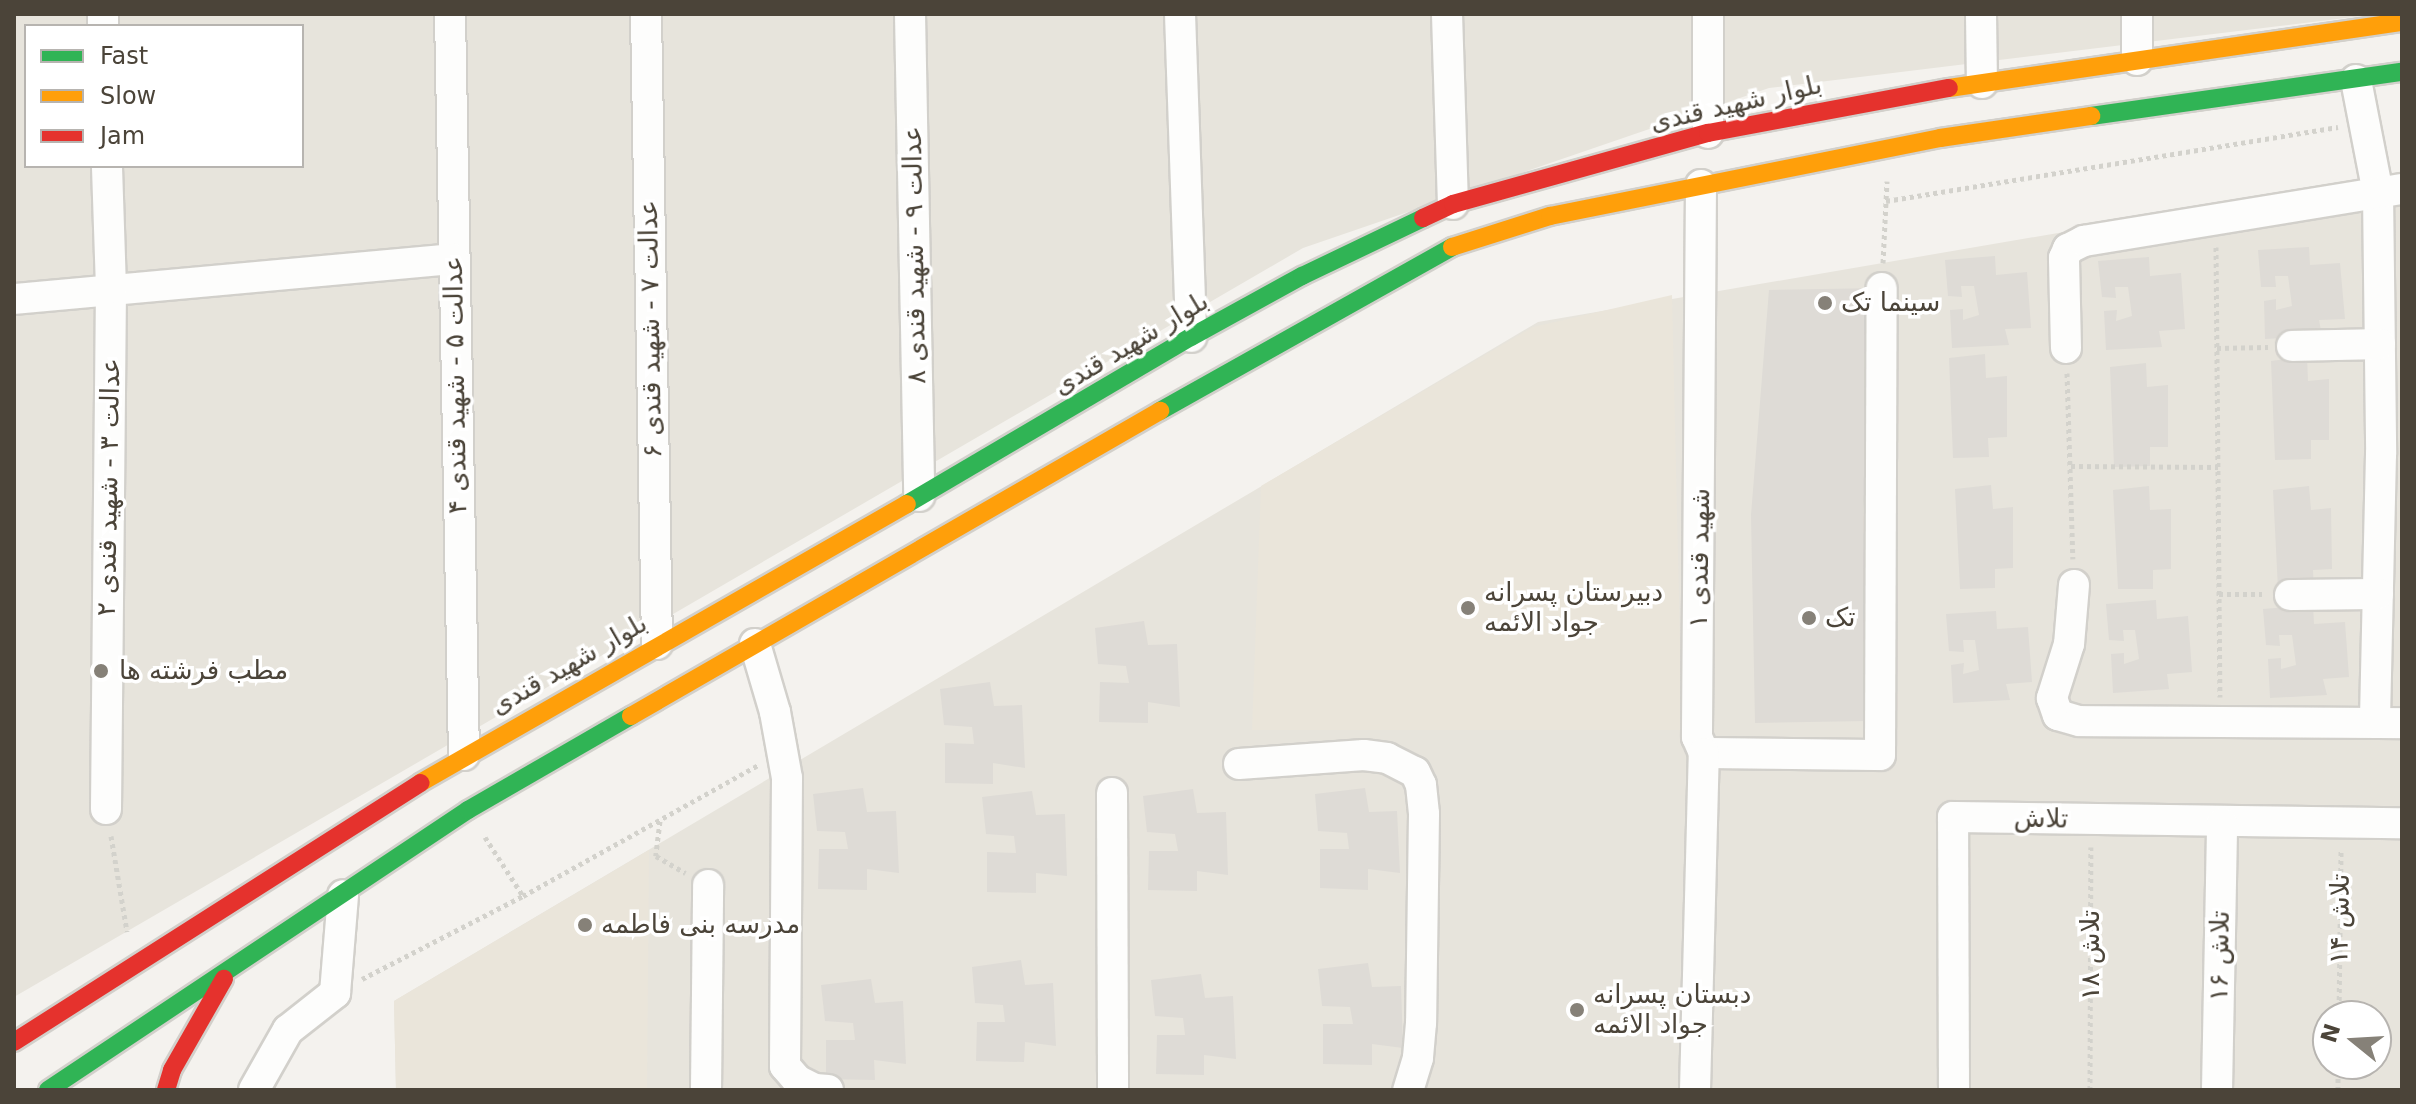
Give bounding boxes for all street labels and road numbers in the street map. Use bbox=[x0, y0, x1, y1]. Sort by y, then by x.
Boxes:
street label: بلوار شهید قندی bbox=[1647, 69, 1825, 139]
street label: عدالت ۹ - شهید قندی ۸ bbox=[897, 126, 933, 384]
street label: عدالت ۷ - شهید قندی ۶ bbox=[633, 200, 669, 458]
street label: عدالت ۵ - شهید قندی ۴ bbox=[438, 256, 474, 514]
street label: بلوار شهید قندی bbox=[1048, 286, 1214, 402]
street label: عدالت ۳ - شهید قندی ۲ bbox=[91, 358, 127, 616]
street label: شهيد قندی ۱ bbox=[1683, 488, 1717, 628]
street label: بلوار شهید قندی bbox=[485, 608, 653, 722]
street label: تلاش bbox=[2013, 803, 2069, 835]
street label: تلاش ۱۴ bbox=[2324, 873, 2356, 965]
street label: تلاش ۱۸ bbox=[2075, 910, 2107, 1000]
street label: تلاش ۱۶ bbox=[2204, 910, 2236, 1002]

